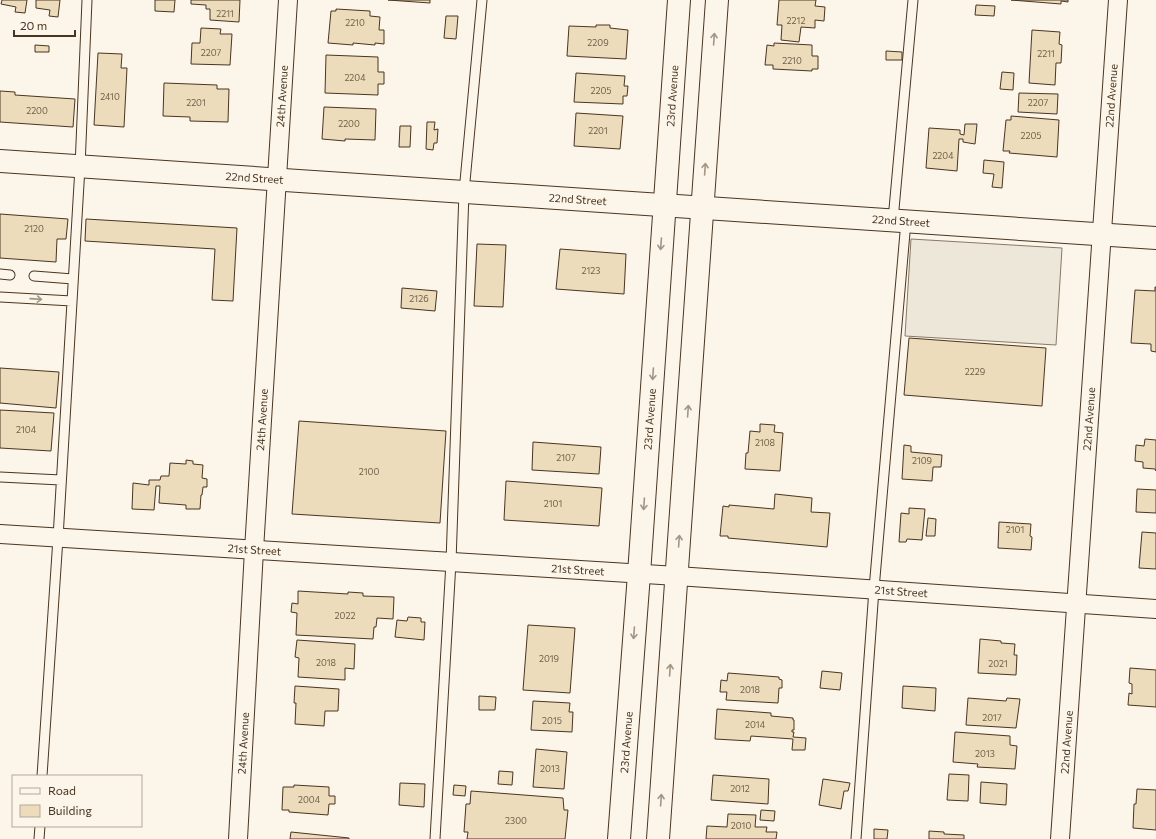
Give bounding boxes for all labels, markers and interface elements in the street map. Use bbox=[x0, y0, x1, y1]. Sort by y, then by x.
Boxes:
house number: 2211 bbox=[216, 8, 234, 19]
scale bar bbox=[14, 12, 75, 38]
house number: 2212 bbox=[787, 15, 805, 26]
house number: 2210 bbox=[345, 17, 365, 28]
text: 20 m bbox=[20, 18, 47, 32]
one-way arrow bbox=[710, 33, 717, 46]
house number: 2209 bbox=[587, 37, 609, 48]
house number: 2207 bbox=[201, 47, 222, 58]
house number: 2211 bbox=[1037, 48, 1055, 59]
house number: 2210 bbox=[782, 55, 802, 66]
street label: 22nd Avenue bbox=[1102, 63, 1120, 128]
street label: 23rd Avenue bbox=[663, 64, 680, 127]
street label: 24th Avenue bbox=[273, 65, 290, 128]
house number: 2204 bbox=[344, 72, 366, 83]
house number: 2205 bbox=[591, 85, 612, 96]
house number: 2410 bbox=[100, 91, 120, 102]
house number: 2201 bbox=[186, 97, 206, 108]
house number: 2207 bbox=[1028, 97, 1049, 108]
house number: 2200 bbox=[26, 105, 48, 116]
house number: 2200 bbox=[338, 118, 360, 129]
house number: 2201 bbox=[588, 125, 608, 136]
house number: 2205 bbox=[1021, 130, 1042, 141]
house number: 2204 bbox=[932, 150, 954, 161]
one-way arrow bbox=[701, 163, 708, 176]
street label: 22nd Street bbox=[225, 169, 284, 186]
street label: 22nd Street bbox=[548, 191, 608, 207]
street label: 22nd Street bbox=[872, 212, 931, 229]
house number: 2120 bbox=[24, 223, 44, 234]
one-way arrow bbox=[658, 237, 665, 250]
house number: 2123 bbox=[582, 265, 600, 276]
house number: 2126 bbox=[409, 293, 429, 304]
one-way arrow bbox=[29, 295, 42, 302]
house number: 2229 bbox=[965, 366, 985, 377]
one-way arrow bbox=[649, 367, 656, 380]
street label: 22nd Avenue bbox=[1080, 387, 1097, 451]
street label: 24th Avenue bbox=[253, 388, 270, 451]
street label: 23rd Avenue bbox=[641, 388, 658, 450]
one-way arrow bbox=[685, 405, 692, 418]
house number: 2104 bbox=[16, 424, 37, 435]
house number: 2108 bbox=[755, 437, 775, 448]
house number: 2107 bbox=[556, 452, 576, 463]
house number: 2109 bbox=[912, 455, 932, 466]
house number: 2100 bbox=[359, 466, 379, 477]
one-way arrow bbox=[640, 497, 647, 510]
house number: 2101 bbox=[544, 498, 562, 509]
house number: 2101 bbox=[1006, 524, 1024, 535]
one-way arrow bbox=[676, 535, 683, 548]
street label: 21st Street bbox=[227, 541, 282, 557]
street label: 21st Street bbox=[551, 561, 606, 578]
street label: 21st Street bbox=[874, 583, 929, 599]
house number: 2022 bbox=[335, 610, 355, 621]
one-way arrow bbox=[631, 626, 638, 639]
house number: 2019 bbox=[539, 653, 559, 664]
house number: 2018 bbox=[316, 657, 336, 668]
house number: 2021 bbox=[988, 658, 1008, 669]
one-way arrow bbox=[667, 664, 674, 677]
house number: 2018 bbox=[740, 684, 760, 695]
street label: 22nd Avenue bbox=[1058, 710, 1075, 774]
street label: 23rd Avenue bbox=[617, 711, 635, 774]
street label: 24th Avenue bbox=[235, 712, 251, 775]
house number: 2017 bbox=[982, 712, 1002, 723]
house number: 2015 bbox=[542, 715, 562, 726]
house number: 2014 bbox=[745, 719, 766, 730]
house number: 2013 bbox=[975, 748, 995, 759]
house number: 2013 bbox=[540, 763, 560, 774]
legend bbox=[12, 775, 142, 827]
text: Road bbox=[48, 783, 76, 797]
house number: 2012 bbox=[730, 783, 750, 794]
house number: 2004 bbox=[298, 794, 321, 805]
one-way arrow bbox=[658, 794, 665, 807]
text: Building bbox=[48, 803, 92, 817]
house number: 2300 bbox=[505, 815, 527, 826]
house number: 2010 bbox=[731, 820, 751, 831]

